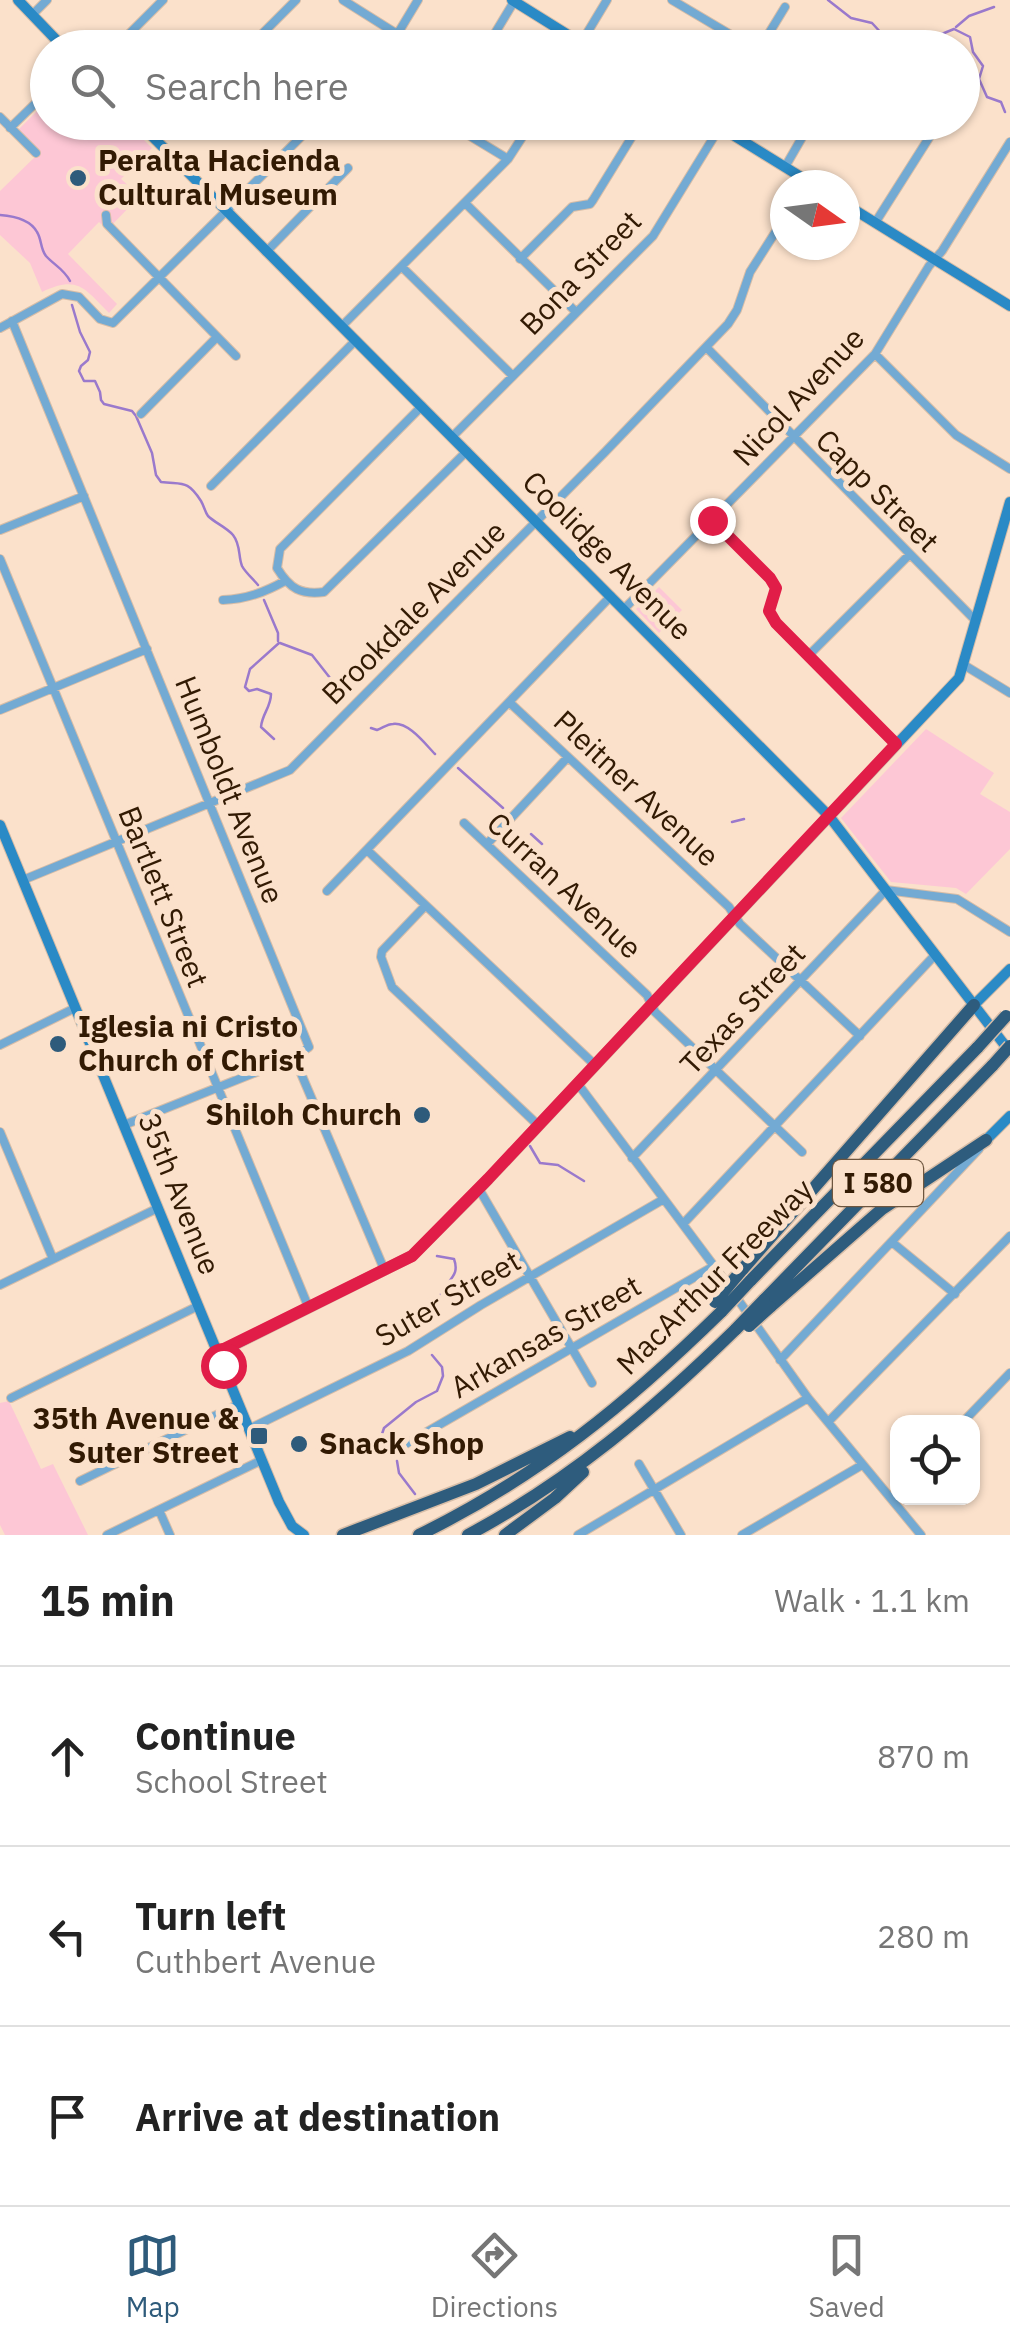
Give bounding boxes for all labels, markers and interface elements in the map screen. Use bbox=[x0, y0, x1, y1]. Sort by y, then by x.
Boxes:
search box bbox=[30, 30, 980, 140]
icon: search bbox=[65, 58, 120, 113]
text: Search here bbox=[145, 61, 349, 110]
place label: Peralta Hacienda Cultural Museum bbox=[98, 140, 340, 213]
marker: Peralta Hacienda Cultural Museum bbox=[67, 167, 89, 189]
north arrow bbox=[770, 170, 860, 260]
street label: Bona Street bbox=[511, 201, 649, 343]
street label: Nicol Avenue bbox=[724, 318, 872, 474]
street label: Capp Street bbox=[808, 420, 948, 560]
street label: Coolidge Avenue bbox=[515, 462, 701, 648]
route end bbox=[690, 498, 736, 544]
street label: Brookdale Avenue bbox=[313, 512, 513, 712]
street label: Humboldt Avenue bbox=[167, 670, 294, 909]
street label: Pleitner Avenue bbox=[546, 701, 728, 875]
street label: Bartlett Street bbox=[110, 800, 218, 993]
street label: Curran Avenue bbox=[479, 803, 651, 967]
street label: Texas Street bbox=[671, 934, 813, 1082]
place label: Iglesia ni Cristo Church of Christ bbox=[78, 1006, 305, 1079]
marker: Iglesia ni Cristo Church of Christ bbox=[47, 1033, 69, 1055]
place label: Shiloh Church bbox=[205, 1094, 402, 1133]
marker: Shiloh Church bbox=[411, 1104, 433, 1126]
street label: 35th Avenue bbox=[130, 1107, 230, 1280]
road number: I 580 bbox=[833, 1160, 923, 1206]
street label: MacArthur Freeway bbox=[607, 1169, 820, 1382]
street label: Suter Street bbox=[367, 1240, 527, 1355]
street label: Arkansas Street bbox=[443, 1265, 647, 1406]
route start bbox=[201, 1343, 247, 1389]
place label: 35th Avenue & Suter Street bbox=[33, 1398, 239, 1471]
map controls bbox=[890, 1415, 980, 1505]
button: locate bbox=[890, 1415, 980, 1505]
place label: Snack Shop bbox=[319, 1423, 484, 1462]
marker: 35th Avenue & Suter Street bbox=[248, 1425, 270, 1447]
marker: Snack Shop bbox=[288, 1433, 310, 1455]
text: 15 min bbox=[40, 1573, 175, 1628]
text: Walk · 1.1 km bbox=[774, 1579, 970, 1621]
text: Continue bbox=[135, 1711, 296, 1760]
icon: ahead bbox=[40, 1729, 95, 1784]
text: 870 m bbox=[877, 1735, 970, 1777]
text: School Street bbox=[135, 1760, 328, 1802]
text: Turn left bbox=[135, 1891, 286, 1940]
icon: left bbox=[40, 1909, 95, 1964]
text: 280 m bbox=[877, 1915, 970, 1957]
text: Cuthbert Avenue bbox=[135, 1940, 376, 1982]
icon: arrive bbox=[40, 2089, 95, 2144]
text: Arrive at destination bbox=[135, 2092, 500, 2141]
tab: Map bbox=[125, 2228, 180, 2325]
tab: Directions bbox=[431, 2228, 558, 2325]
tab: Saved bbox=[809, 2228, 885, 2325]

